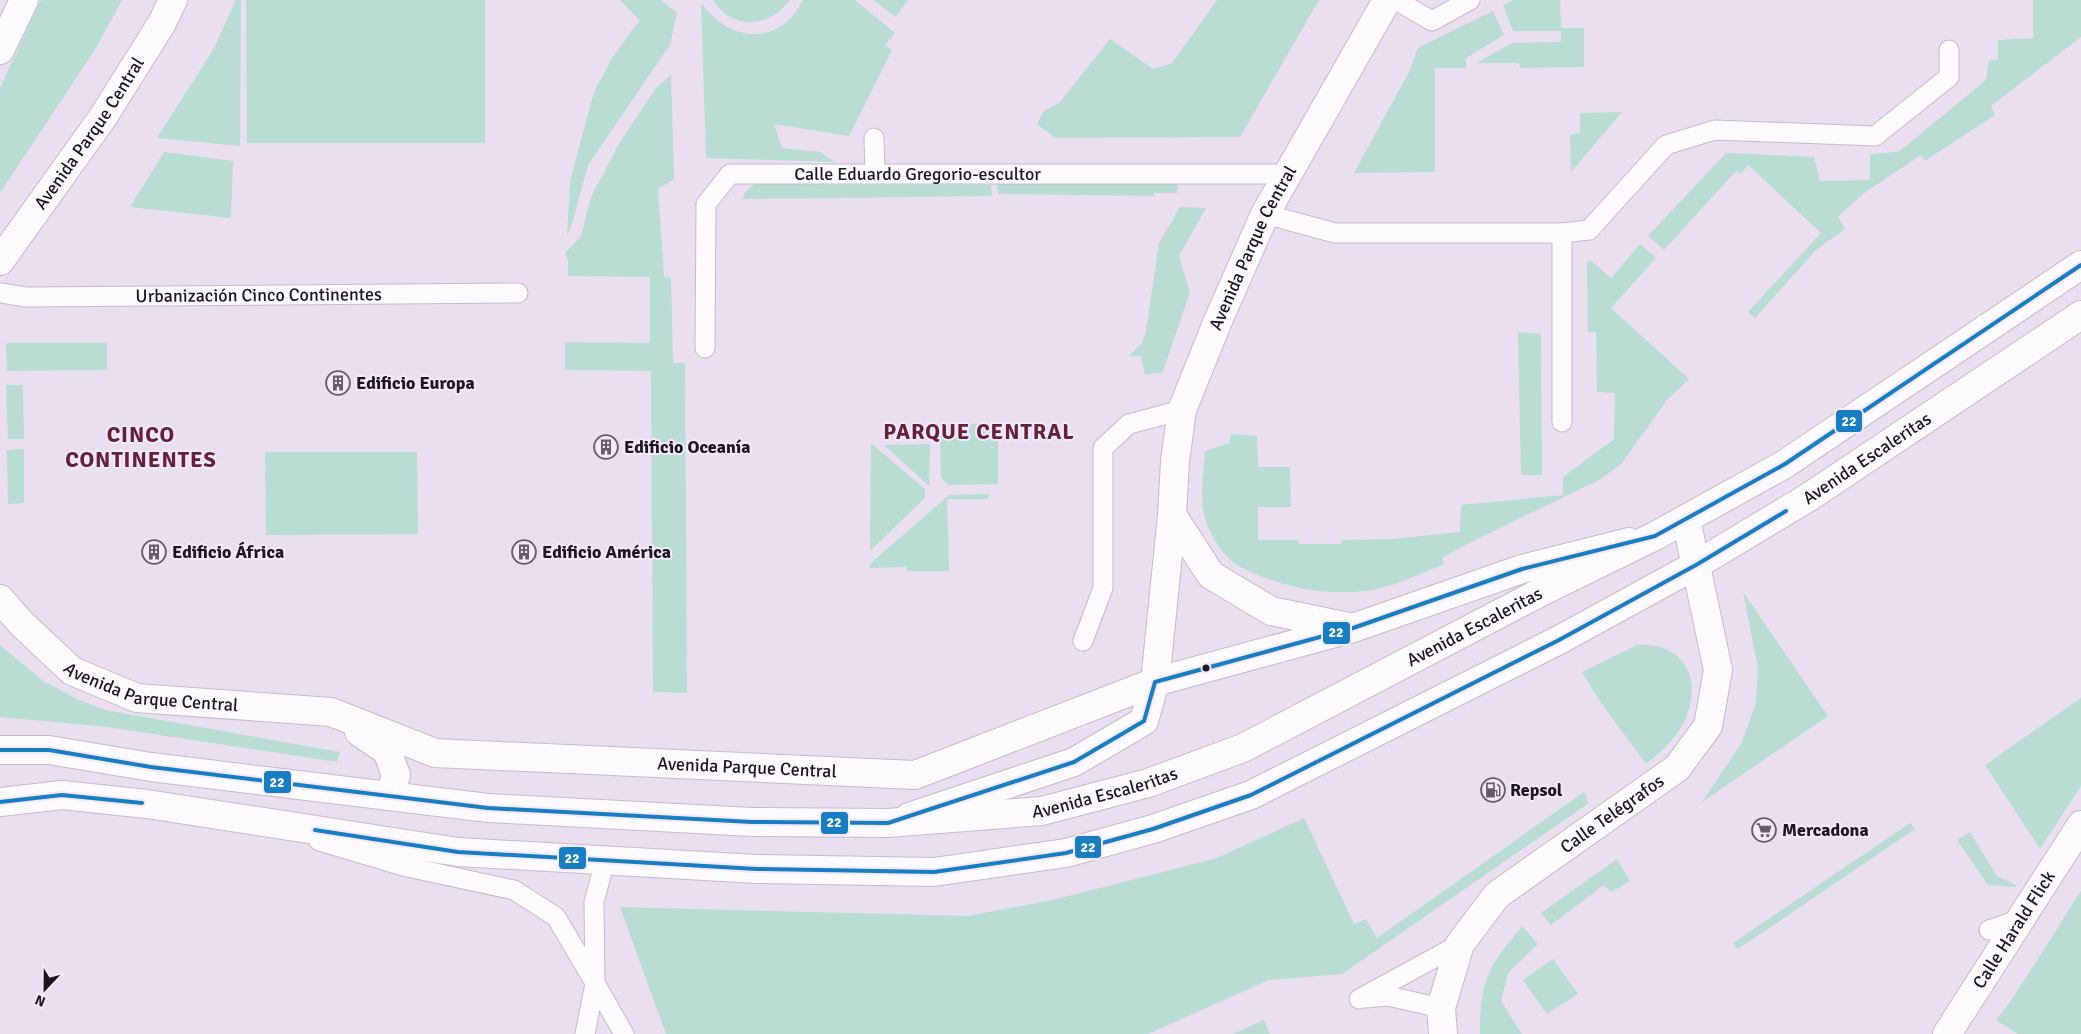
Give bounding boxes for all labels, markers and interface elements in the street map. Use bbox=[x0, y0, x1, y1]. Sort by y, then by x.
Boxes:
street label: Avenida Parque Central bbox=[30, 53, 149, 214]
street label: Avenida Parque Central bbox=[1204, 162, 1301, 333]
street label: Calle Eduardo Gregorio-escultor bbox=[794, 163, 1041, 185]
street label: Urbanización Cinco Continentes bbox=[135, 283, 382, 307]
building icon: Edificio Europa bbox=[325, 370, 351, 396]
place label: Edificio Europa bbox=[356, 372, 475, 394]
street label: Avenida Escaleritas bbox=[1798, 407, 1935, 509]
line badge: 22 bbox=[1835, 409, 1863, 433]
text: 22 bbox=[1841, 413, 1857, 430]
district label: PARQUE CENTRAL bbox=[883, 418, 1075, 445]
district label: CINCO CONTINENTES bbox=[65, 421, 217, 473]
building icon: Edificio Oceanía bbox=[593, 434, 619, 460]
place label: Edificio Oceanía bbox=[624, 436, 750, 458]
building icon: Edificio África bbox=[141, 539, 167, 565]
building icon: Edificio América bbox=[511, 539, 537, 565]
place label: Edificio África bbox=[172, 541, 284, 563]
place label: Edificio América bbox=[542, 541, 671, 563]
street label: Avenida Escaleritas bbox=[1403, 582, 1546, 671]
line badge: 22 bbox=[1322, 621, 1351, 645]
text: 22 bbox=[1328, 624, 1344, 641]
street label: Avenida Parque Central bbox=[59, 658, 239, 716]
unlabelled marker bbox=[1201, 663, 1211, 673]
street label: Avenida Parque Central bbox=[657, 752, 837, 782]
street label: Avenida Escaleritas bbox=[1031, 762, 1181, 823]
line badge: 22 bbox=[263, 770, 292, 794]
street label: Calle Telégrafos bbox=[1556, 770, 1668, 858]
text: 22 bbox=[269, 774, 285, 791]
fuel station icon: Repsol bbox=[1480, 777, 1506, 803]
place label: Repsol bbox=[1510, 779, 1563, 801]
line badge: 22 bbox=[820, 811, 849, 835]
text: 22 bbox=[826, 814, 842, 831]
supermarket icon: Mercadona bbox=[1751, 817, 1777, 843]
place label: Mercadona bbox=[1782, 819, 1869, 841]
line badge: 22 bbox=[1074, 835, 1102, 859]
text: 22 bbox=[1080, 839, 1096, 856]
line badge: 22 bbox=[558, 846, 587, 870]
text: 22 bbox=[564, 850, 580, 867]
street label: Calle Harald Flick bbox=[1968, 867, 2060, 993]
north arrow bbox=[20, 964, 70, 1014]
text: N bbox=[33, 991, 48, 1010]

